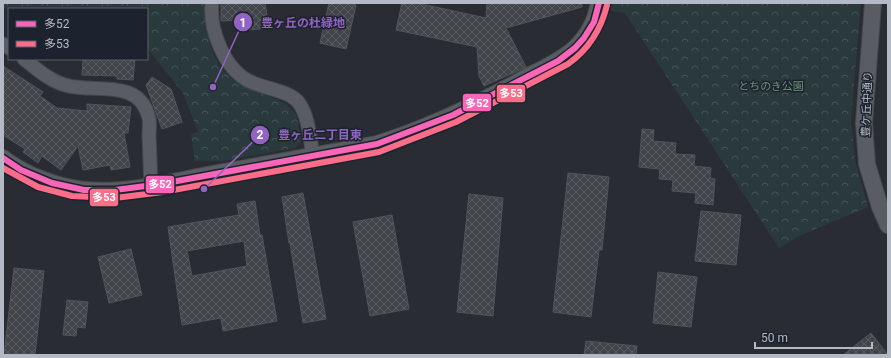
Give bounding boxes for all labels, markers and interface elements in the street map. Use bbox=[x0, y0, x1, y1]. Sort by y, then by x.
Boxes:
legend bbox=[8, 8, 148, 60]
callout: 豊ヶ丘の杜緑地 bbox=[233, 10, 353, 34]
text: 1 bbox=[240, 16, 246, 30]
text: 豊ヶ丘の杜緑地 bbox=[261, 16, 345, 30]
text: 多52 bbox=[44, 17, 70, 31]
text: 多53 bbox=[44, 37, 70, 51]
street label: 豊ケ丘中通り bbox=[859, 71, 875, 137]
park label: とちのき公園 bbox=[738, 80, 804, 93]
line badge: 多53 bbox=[496, 84, 526, 103]
text: 多53 bbox=[499, 87, 523, 100]
line badge: 多52 bbox=[462, 93, 492, 112]
text: 多52 bbox=[465, 97, 489, 110]
callout: 豊ヶ丘二丁目東 bbox=[250, 123, 370, 147]
text: 2 bbox=[257, 128, 264, 142]
text: 豊ヶ丘二丁目東 bbox=[278, 128, 362, 142]
line badge: 多52 bbox=[145, 175, 175, 194]
text: 多52 bbox=[148, 178, 172, 191]
line badge: 多53 bbox=[89, 188, 119, 207]
text: 多53 bbox=[92, 191, 116, 204]
scale bar bbox=[755, 324, 872, 350]
text: 50 m bbox=[761, 331, 788, 345]

